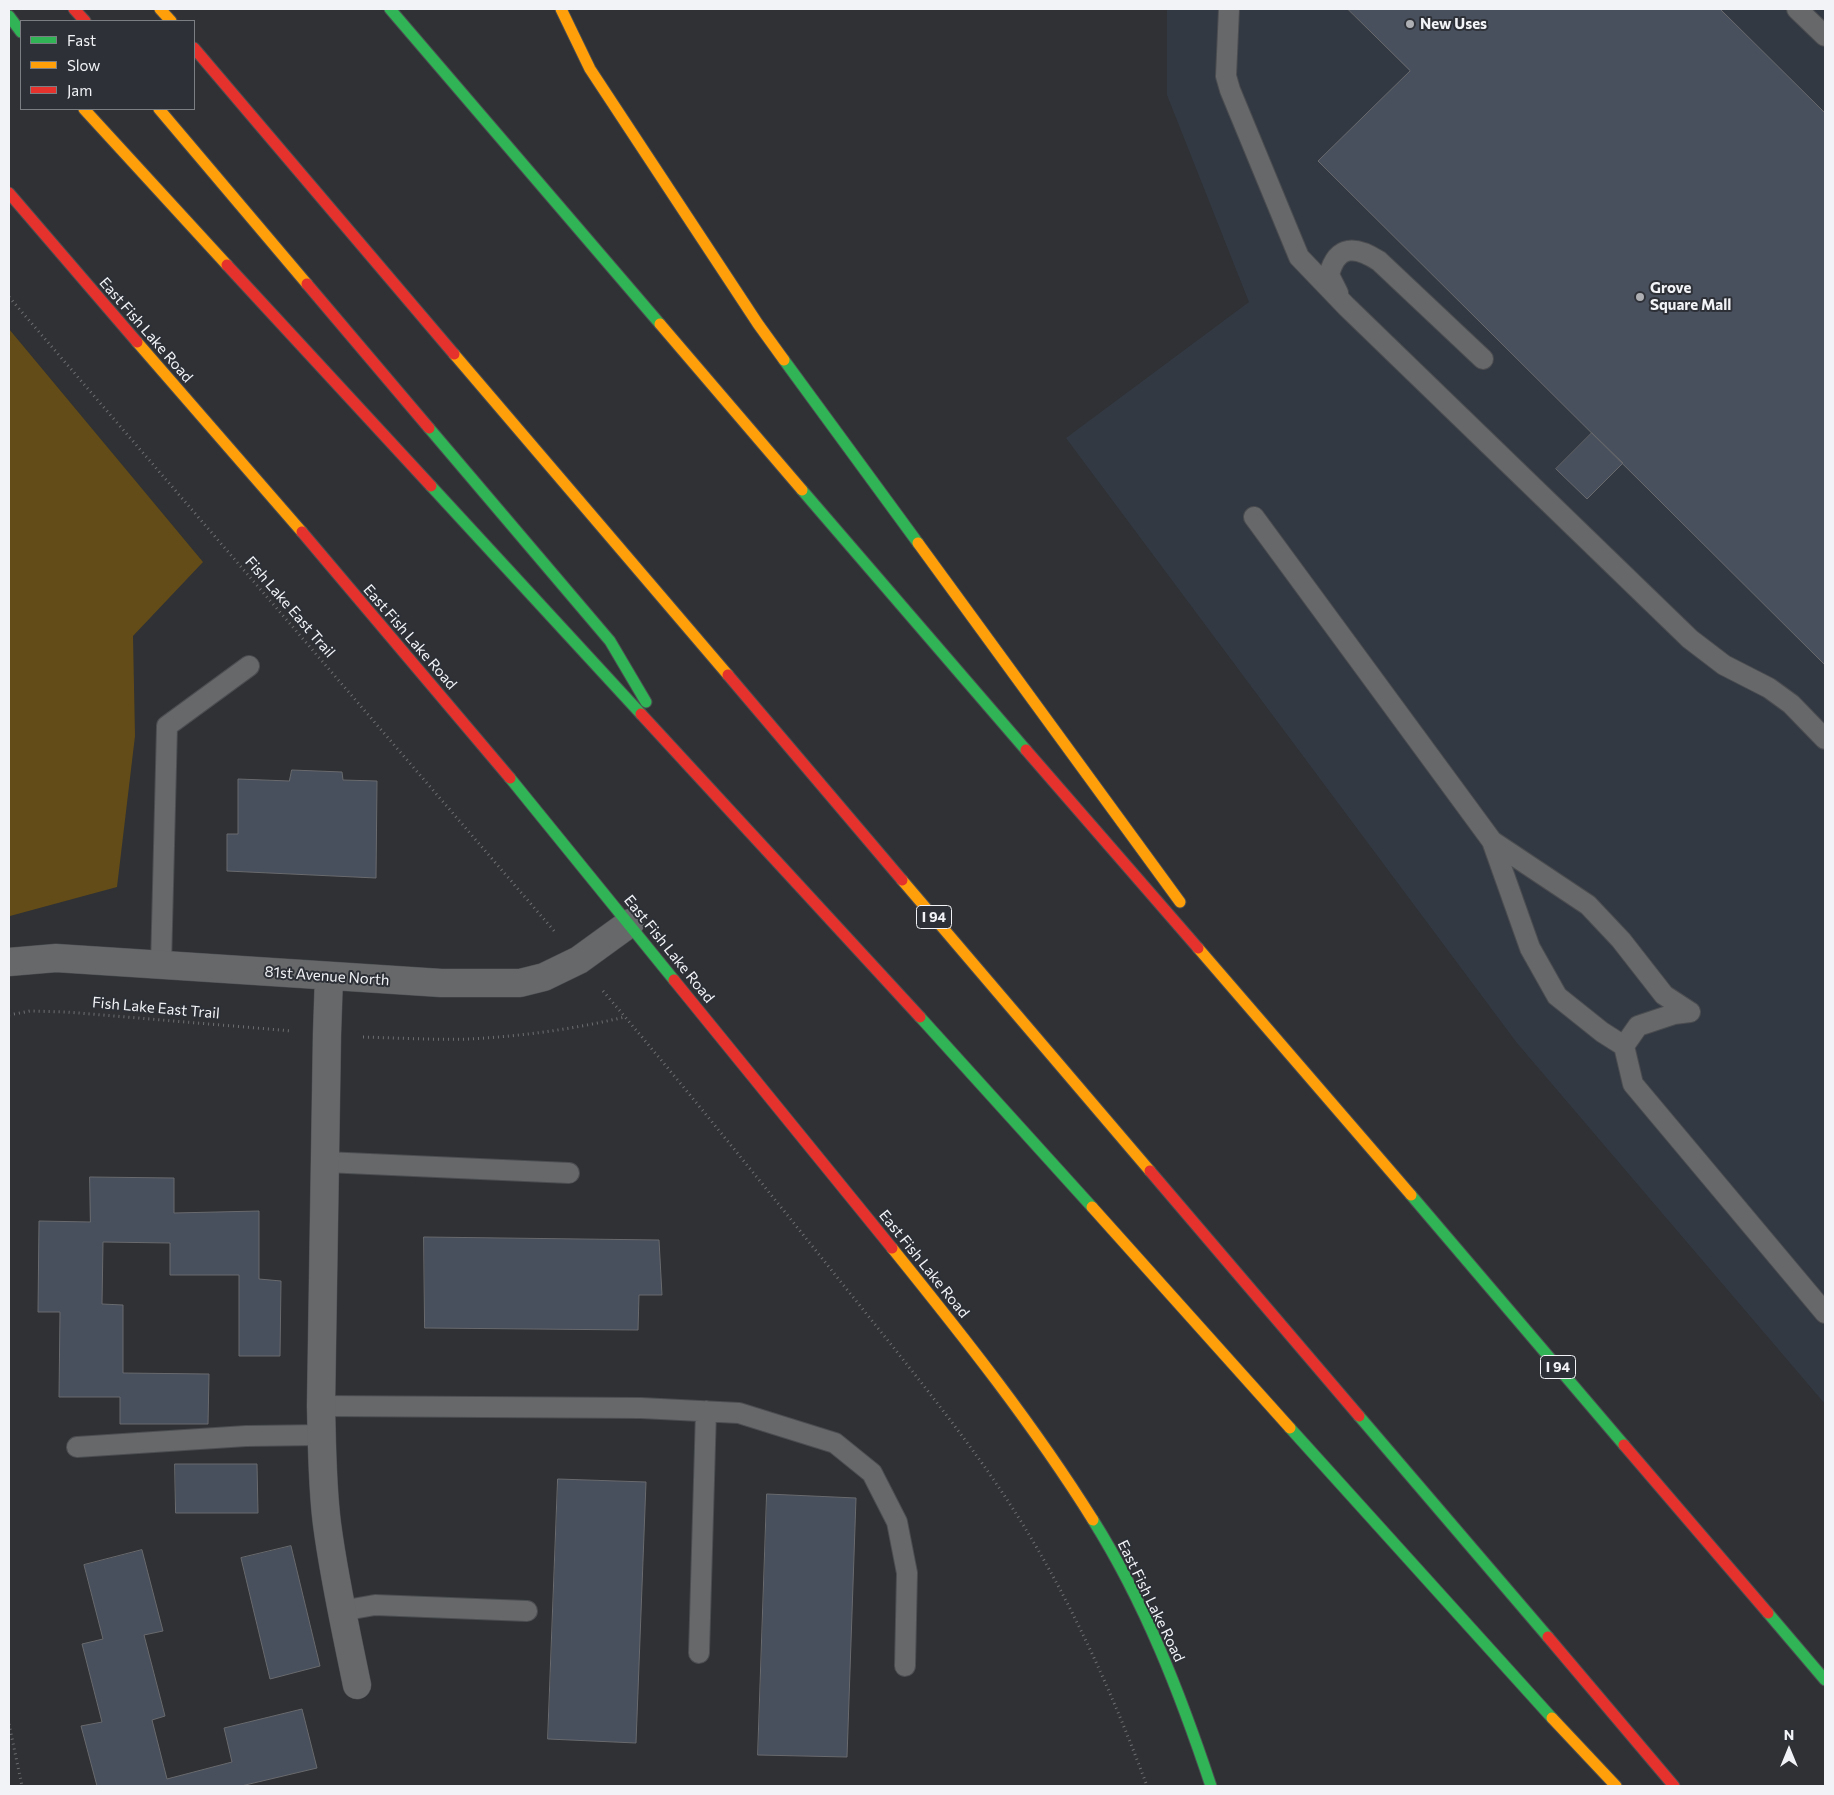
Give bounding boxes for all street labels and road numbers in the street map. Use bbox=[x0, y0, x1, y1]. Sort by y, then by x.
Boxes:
street label: East Fish Lake Road bbox=[95, 274, 197, 386]
street label: Fish Lake East Trail bbox=[241, 553, 339, 661]
street label: East Fish Lake Road bbox=[359, 581, 461, 693]
street label: East Fish Lake Road bbox=[620, 892, 718, 1006]
road number: I 94 bbox=[916, 906, 952, 929]
street label: 81st Avenue North bbox=[264, 963, 390, 989]
street label: Fish Lake East Trail bbox=[91, 993, 221, 1023]
street label: East Fish Lake Road bbox=[875, 1207, 973, 1321]
road number: I 94 bbox=[1540, 1355, 1576, 1378]
street label: East Fish Lake Road bbox=[1114, 1537, 1188, 1665]

